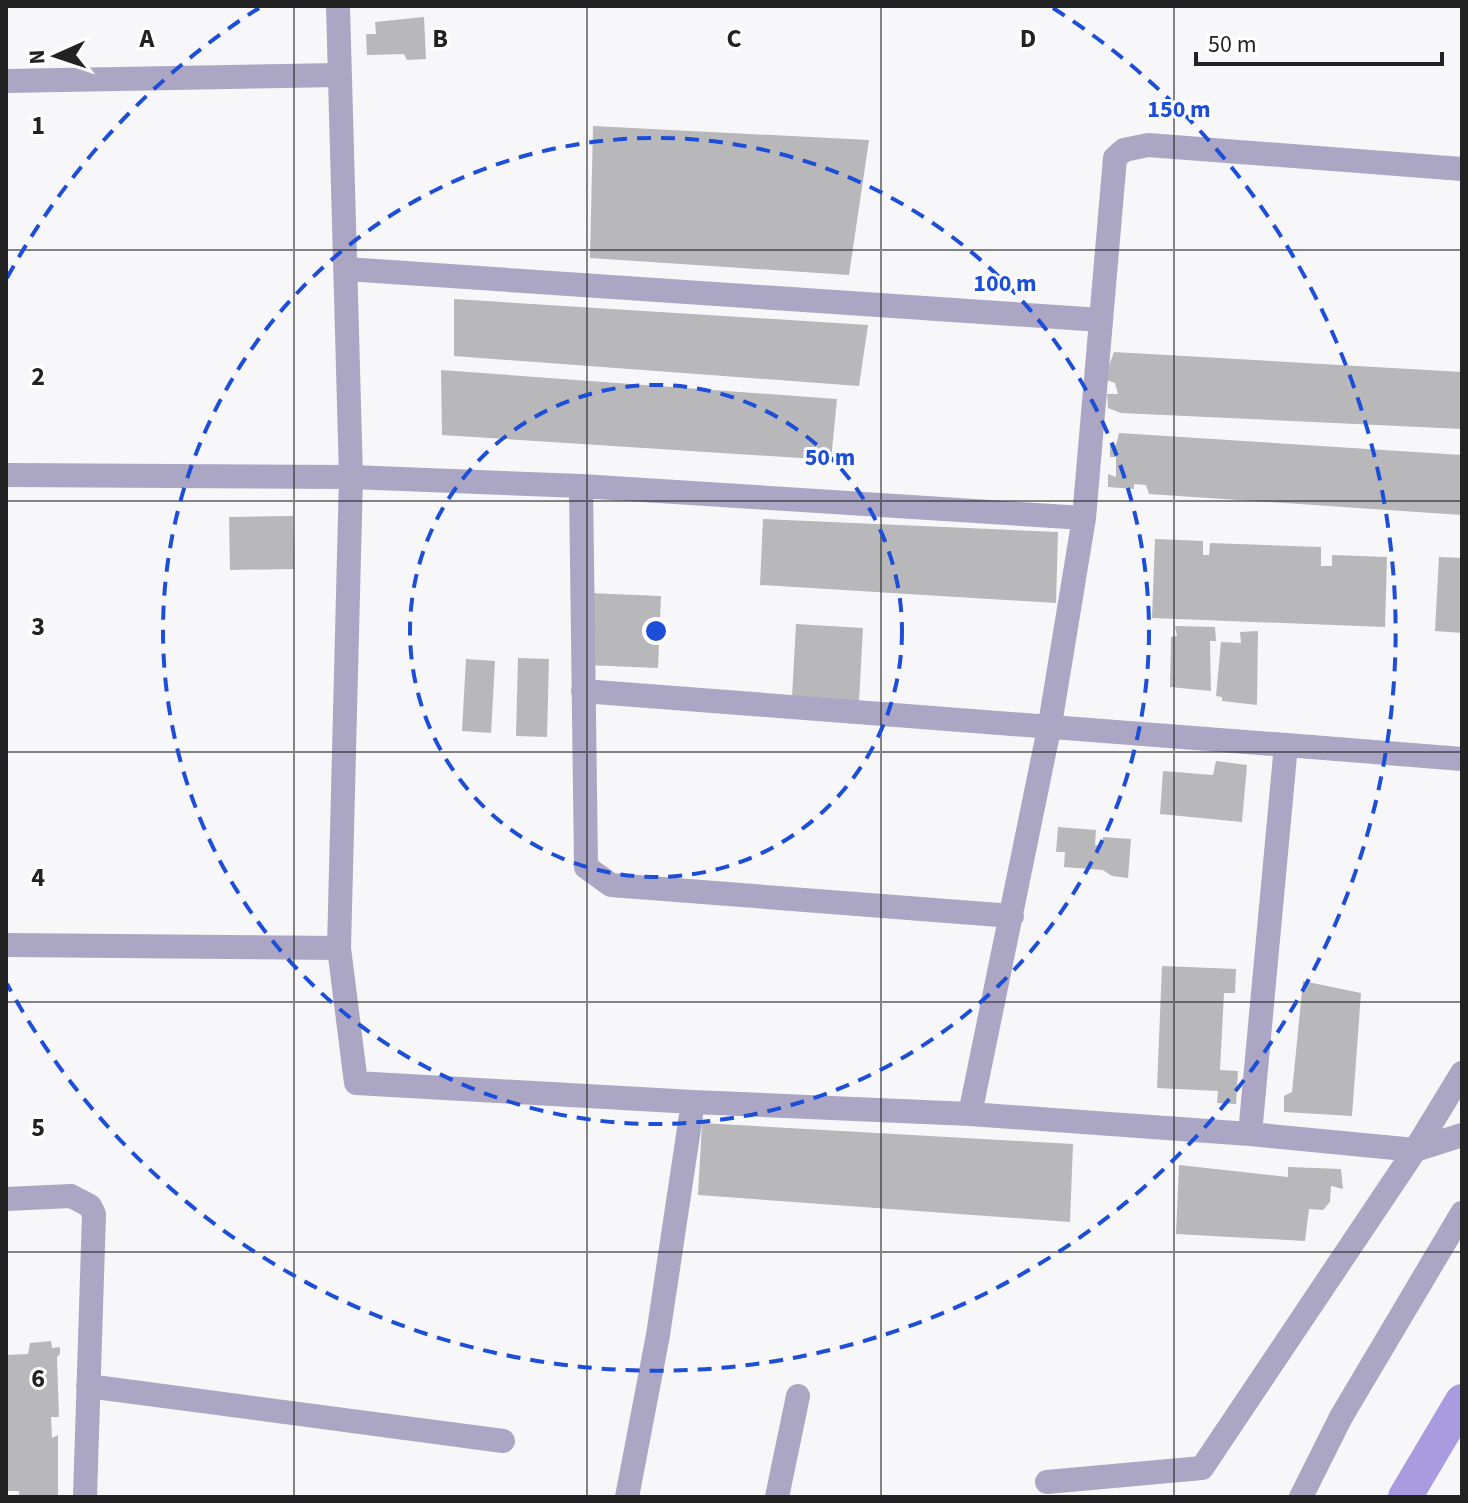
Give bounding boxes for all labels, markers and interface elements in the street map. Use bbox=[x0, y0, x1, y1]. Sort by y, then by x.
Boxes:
north arrow bbox=[16, 16, 96, 96]
scale bar bbox=[1196, 16, 1442, 66]
text: A bbox=[139, 20, 156, 57]
text: B bbox=[432, 20, 448, 57]
text: C bbox=[726, 20, 742, 57]
text: D bbox=[1020, 20, 1036, 57]
text: 50 m bbox=[1208, 27, 1257, 62]
text: N bbox=[21, 49, 53, 65]
text: 150 m bbox=[1147, 92, 1211, 127]
text: 1 bbox=[31, 107, 45, 144]
text: 100 m bbox=[973, 266, 1037, 301]
text: 2 bbox=[31, 358, 45, 395]
text: 50 m bbox=[805, 440, 855, 475]
text: 3 bbox=[31, 608, 45, 645]
centre of rings bbox=[642, 617, 670, 645]
text: 4 bbox=[31, 859, 45, 896]
text: 5 bbox=[31, 1109, 45, 1146]
text: 6 bbox=[31, 1360, 45, 1397]

